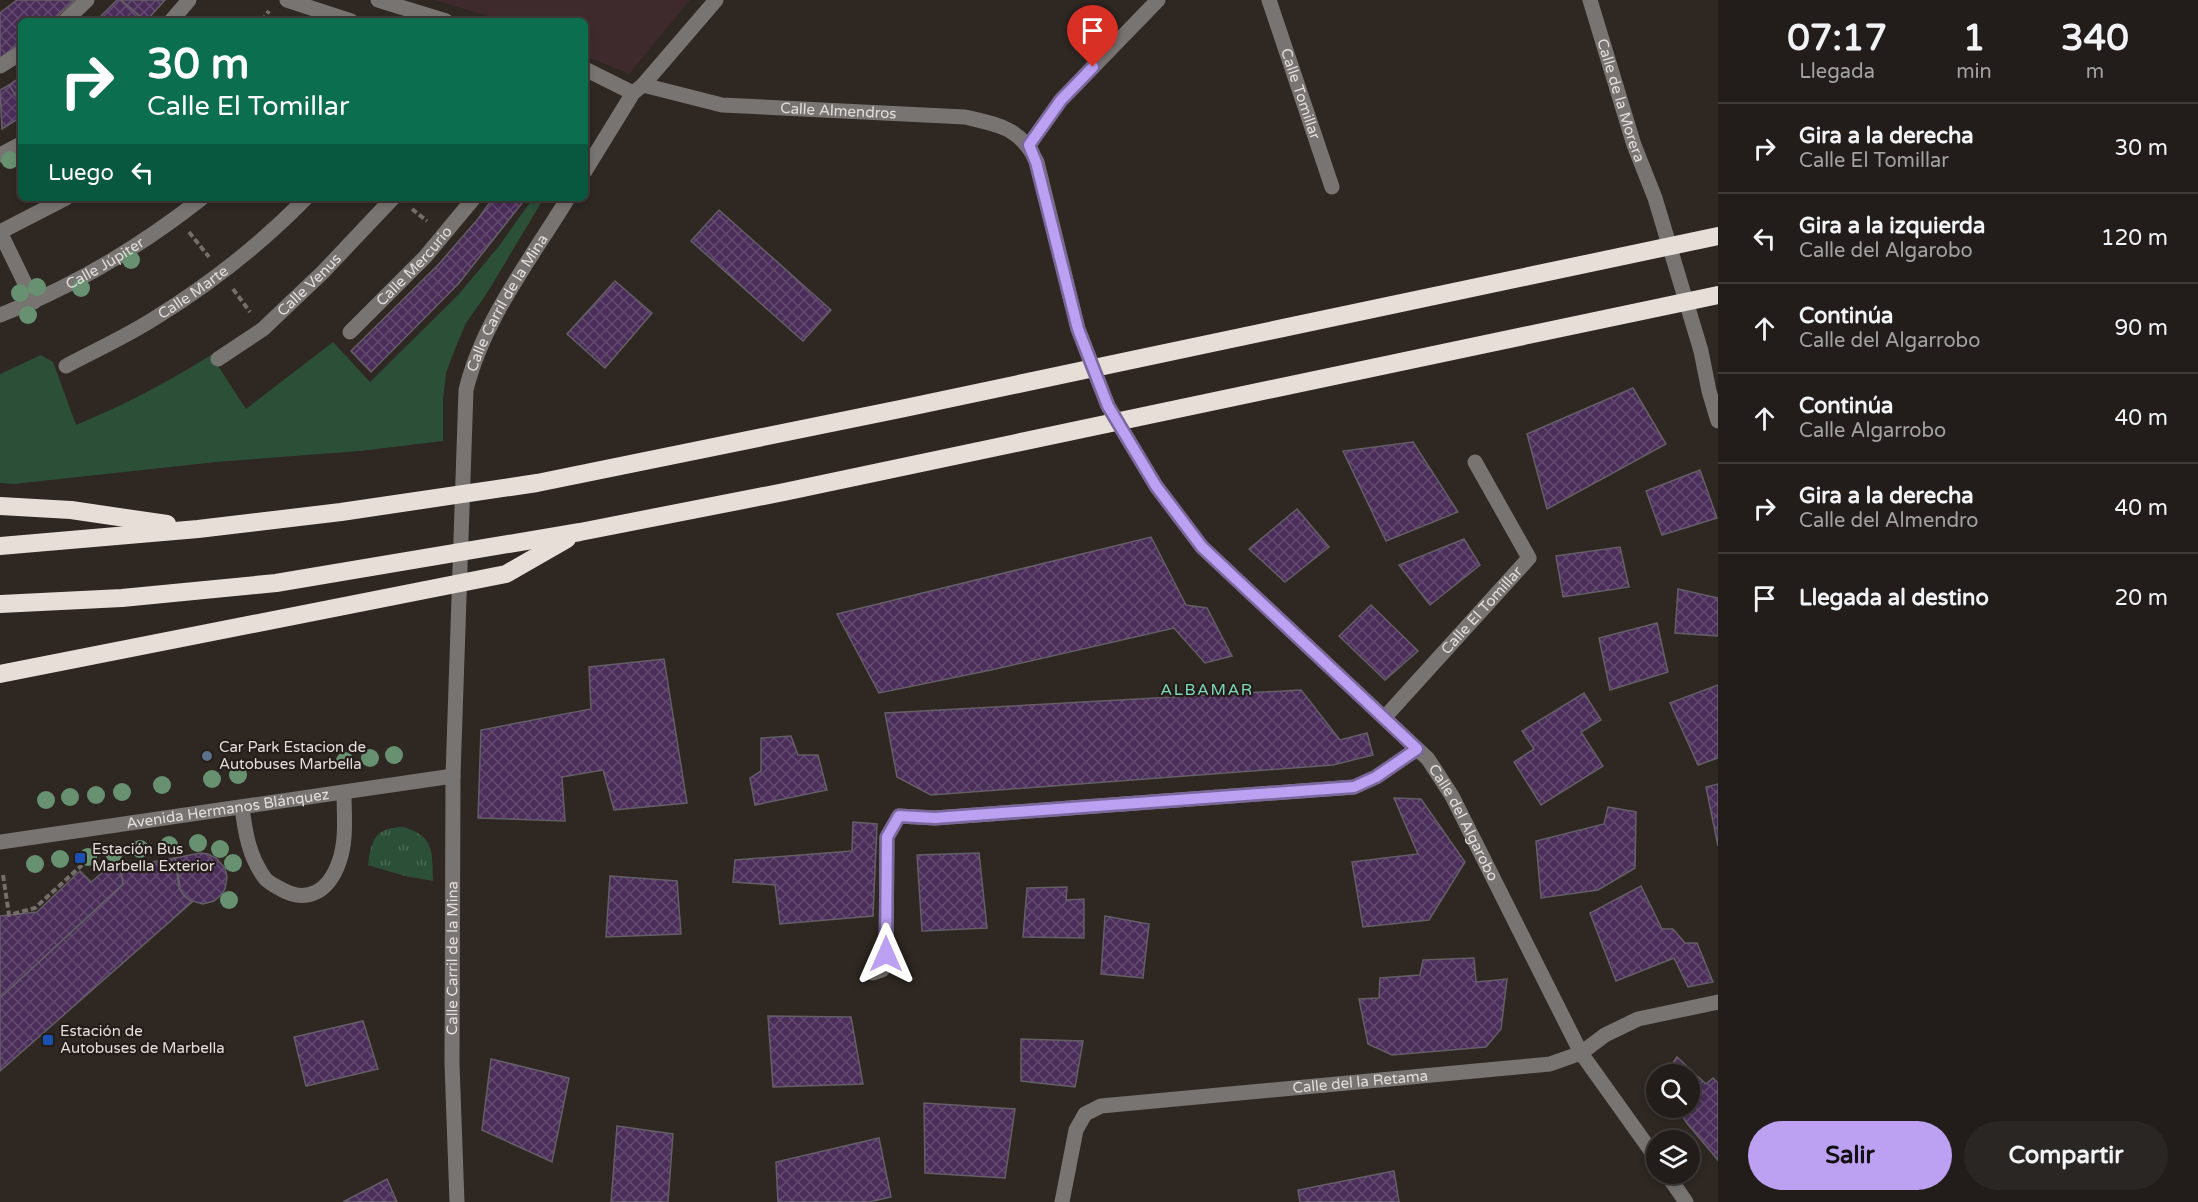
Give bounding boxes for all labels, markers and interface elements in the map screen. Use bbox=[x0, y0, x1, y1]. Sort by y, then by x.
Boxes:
pin bbox=[1067, 5, 1118, 67]
icon: arrive bbox=[1076, 14, 1109, 47]
text: 07:17 bbox=[1787, 17, 1887, 60]
text: 1 bbox=[1963, 17, 1985, 60]
text: 340 bbox=[2061, 17, 2129, 60]
street label: Calle de la Morera bbox=[1593, 36, 1649, 165]
text: 30 m bbox=[147, 39, 249, 90]
icon: right bbox=[48, 42, 126, 120]
street label: Calle Tomillar bbox=[1277, 46, 1324, 142]
text: Llegada bbox=[1799, 60, 1875, 84]
text: min bbox=[1956, 60, 1992, 84]
text: m bbox=[2086, 60, 2104, 84]
text: Calle El Tomillar bbox=[147, 90, 349, 123]
street label: Calle Almendros bbox=[780, 99, 897, 123]
text: Gira a la derecha bbox=[1799, 123, 1974, 149]
icon: right bbox=[1748, 132, 1781, 165]
text: 30 m bbox=[2114, 135, 2168, 161]
text: Calle El Tomillar bbox=[1799, 149, 1949, 173]
icon: left bbox=[126, 156, 159, 189]
text: Luego bbox=[48, 160, 114, 186]
text: Gira a la izquierda bbox=[1799, 213, 1985, 239]
icon: left bbox=[1748, 222, 1781, 255]
street label: Calle Mercurio bbox=[372, 223, 456, 310]
text: 120 m bbox=[2101, 225, 2168, 251]
street label: Calle Carril de la Mina bbox=[463, 231, 552, 374]
street label: Calle Júpiter bbox=[62, 233, 148, 293]
text: Calle del Algarobo bbox=[1799, 239, 1973, 263]
street label: Calle Venus bbox=[273, 250, 345, 320]
street label: Calle Marte bbox=[154, 262, 232, 323]
text: Continúa bbox=[1799, 303, 1893, 329]
icon: ahead bbox=[1748, 312, 1781, 345]
text: 90 m bbox=[2114, 315, 2168, 341]
text: Calle del Algarrobo bbox=[1799, 329, 1980, 353]
text: Continúa bbox=[1799, 393, 1893, 419]
icon: ahead bbox=[1748, 402, 1781, 435]
text: 40 m bbox=[2114, 405, 2168, 431]
text: Calle Algarrobo bbox=[1799, 419, 1946, 443]
text: Gira a la derecha bbox=[1799, 483, 1974, 509]
icon: right bbox=[1748, 492, 1781, 525]
text: 40 m bbox=[2114, 495, 2168, 521]
text: Calle del Almendro bbox=[1799, 509, 1979, 533]
street label: Calle El Tomillar bbox=[1437, 562, 1526, 658]
icon: arrive bbox=[1748, 582, 1781, 615]
text: Llegada al destino bbox=[1799, 585, 1989, 611]
text: 20 m bbox=[2114, 585, 2168, 611]
district label: ALBAMAR bbox=[1160, 680, 1254, 700]
place label: Car Park Estacion de Autobuses Marbella bbox=[219, 738, 366, 773]
marker: Car Park Estacion de Autobuses Marbella bbox=[200, 749, 214, 763]
street label: Calle del Algarobo bbox=[1425, 761, 1502, 884]
street label: Avenida Hermanos Blánquez bbox=[125, 785, 330, 833]
place label: Estación Bus Marbella Exterior bbox=[92, 840, 215, 875]
marker: Estación Bus Marbella Exterior bbox=[73, 851, 87, 865]
street label: Calle Carril de la Mina bbox=[443, 881, 462, 1035]
position arrow bbox=[854, 922, 918, 986]
place label: Estación de Autobuses de Marbella bbox=[60, 1022, 225, 1057]
marker: Estación de Autobuses de Marbella bbox=[41, 1033, 55, 1047]
map controls bbox=[1646, 1064, 1700, 1184]
button: search bbox=[1646, 1064, 1700, 1118]
street label: Calle del la Retama bbox=[1292, 1066, 1429, 1097]
button: Salir bbox=[1748, 1121, 1952, 1190]
button: Compartir bbox=[1964, 1121, 2168, 1190]
button: layers bbox=[1646, 1130, 1700, 1184]

